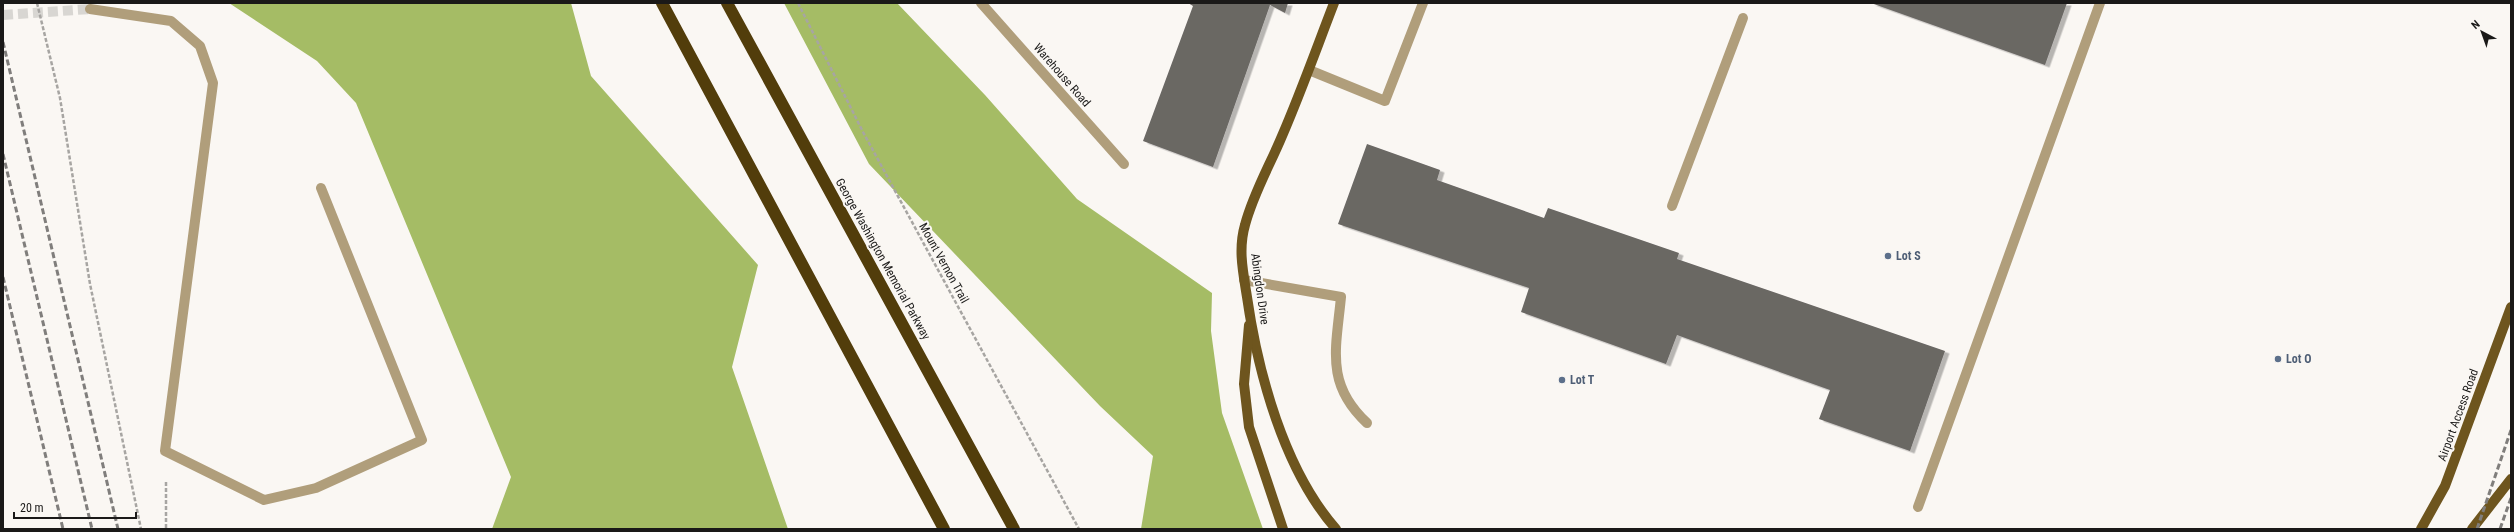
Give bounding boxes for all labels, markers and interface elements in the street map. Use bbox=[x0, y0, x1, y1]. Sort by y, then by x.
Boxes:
north arrow bbox=[2462, 12, 2502, 52]
text: N bbox=[2469, 18, 2483, 32]
street label: Warehouse Road bbox=[1031, 40, 1093, 110]
street label: George Washington Memorial Parkway bbox=[833, 176, 933, 342]
street label: Mount Vernon Trail bbox=[916, 221, 972, 305]
place label: Lot S bbox=[1896, 249, 1921, 263]
marker: Lot S bbox=[1883, 251, 1893, 261]
street label: Abingdon Drive bbox=[1248, 252, 1272, 326]
place label: Lot O bbox=[2286, 352, 2311, 366]
marker: Lot O bbox=[2273, 354, 2283, 364]
street label: Airport Access Road bbox=[2435, 367, 2481, 463]
place label: Lot T bbox=[1570, 373, 1595, 387]
marker: Lot T bbox=[1557, 375, 1567, 385]
scale bar bbox=[14, 494, 136, 520]
text: 20 m bbox=[20, 501, 44, 515]

